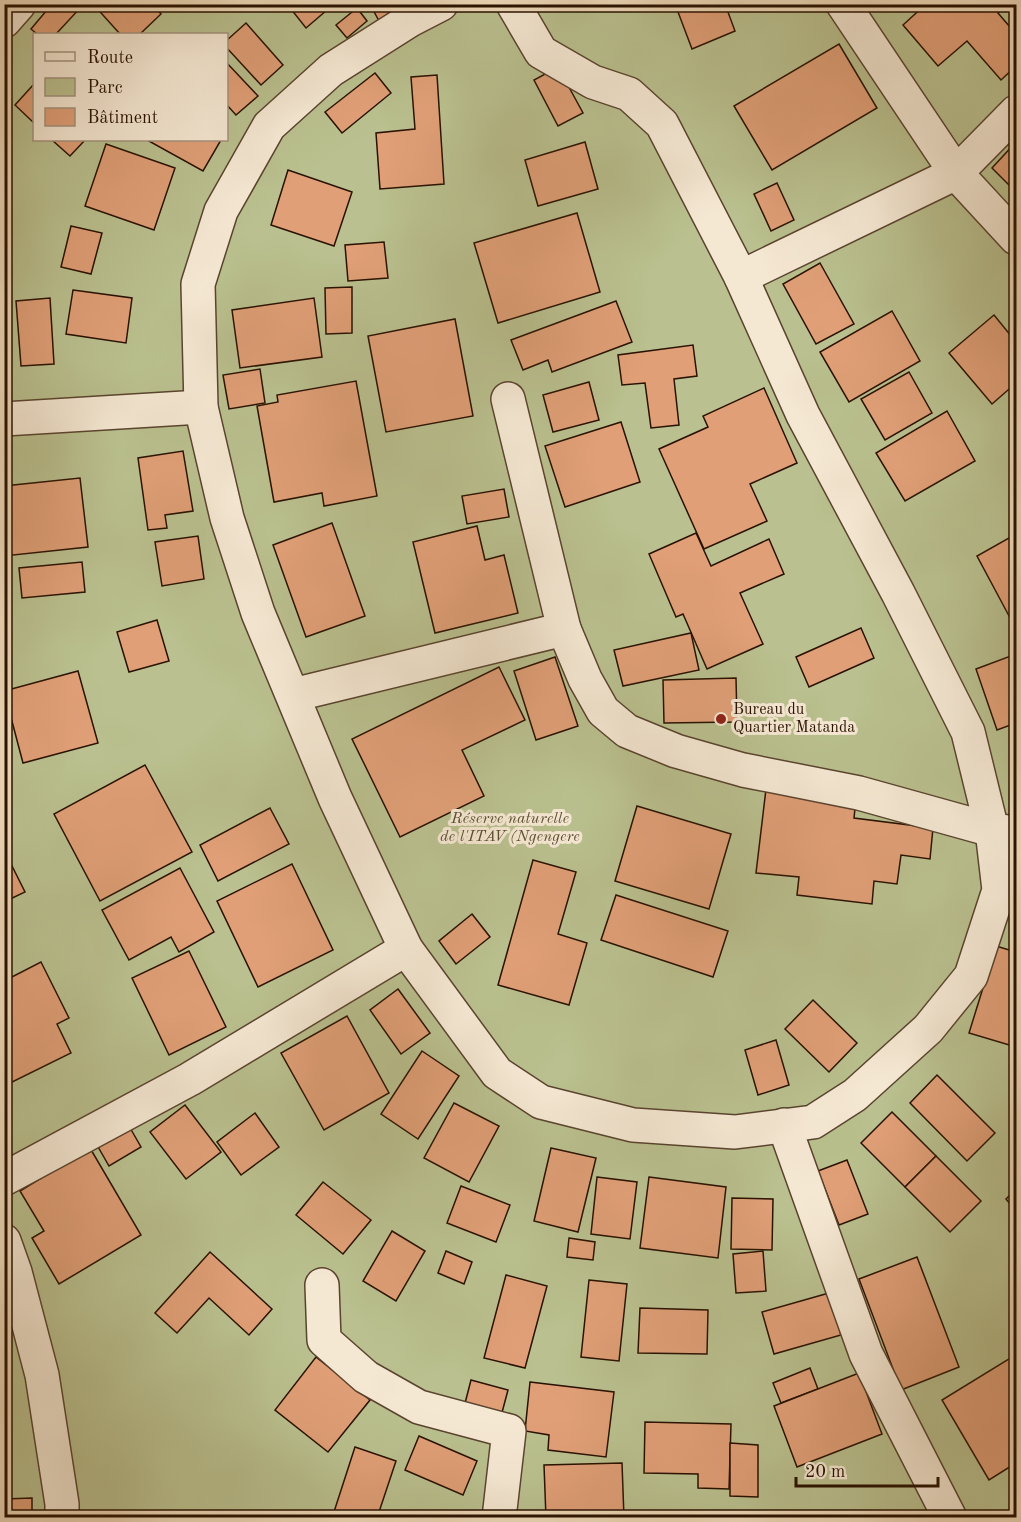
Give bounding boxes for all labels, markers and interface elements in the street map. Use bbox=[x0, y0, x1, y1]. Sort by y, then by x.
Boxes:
legend bbox=[33, 33, 228, 141]
text: Route bbox=[87, 49, 133, 67]
text: Parc bbox=[87, 79, 123, 97]
text: Bâtiment bbox=[87, 109, 158, 127]
place label: Bureau du Quartier Matanda bbox=[733, 702, 855, 736]
marker: Bureau du Quartier Matanda bbox=[714, 712, 728, 726]
park label: Réserve naturelle de l'ITAV (Ngengere bbox=[440, 811, 580, 845]
scale bar bbox=[796, 1450, 938, 1488]
text: 20 m bbox=[805, 1463, 845, 1481]

